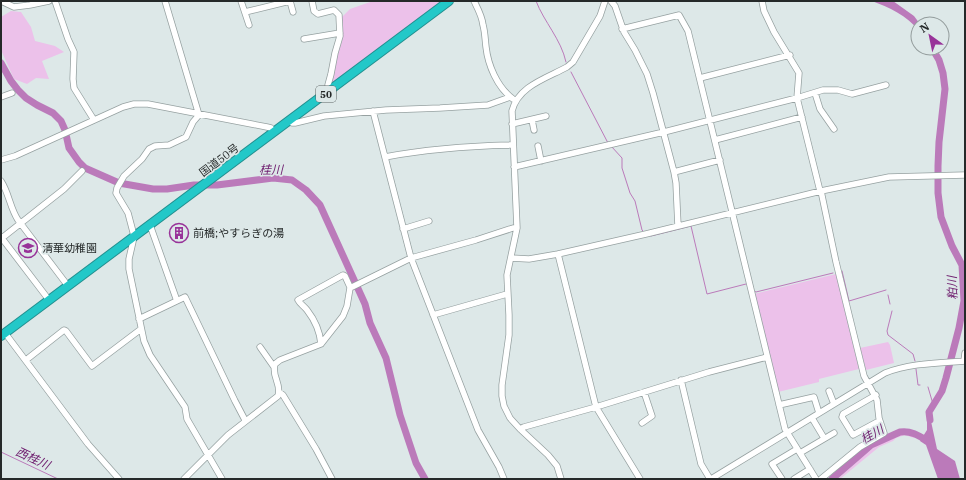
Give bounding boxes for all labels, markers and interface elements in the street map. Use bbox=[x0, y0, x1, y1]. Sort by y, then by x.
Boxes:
north arrow bbox=[910, 16, 950, 56]
text: N bbox=[917, 19, 932, 36]
road number: 50 bbox=[316, 86, 336, 102]
street label: 国道50号 bbox=[196, 141, 242, 179]
water label: 桂川 bbox=[259, 162, 285, 177]
building icon: 前橋;やすらぎの湯 bbox=[168, 222, 190, 244]
place label: 前橋;やすらぎの湯 bbox=[193, 226, 284, 240]
school or university icon: 清華幼稚園 bbox=[17, 237, 39, 259]
place label: 清華幼稚園 bbox=[42, 241, 97, 255]
water label: 粕川 bbox=[944, 274, 960, 300]
water label: 桂川 bbox=[858, 421, 888, 446]
water label: 西桂川 bbox=[14, 444, 54, 473]

